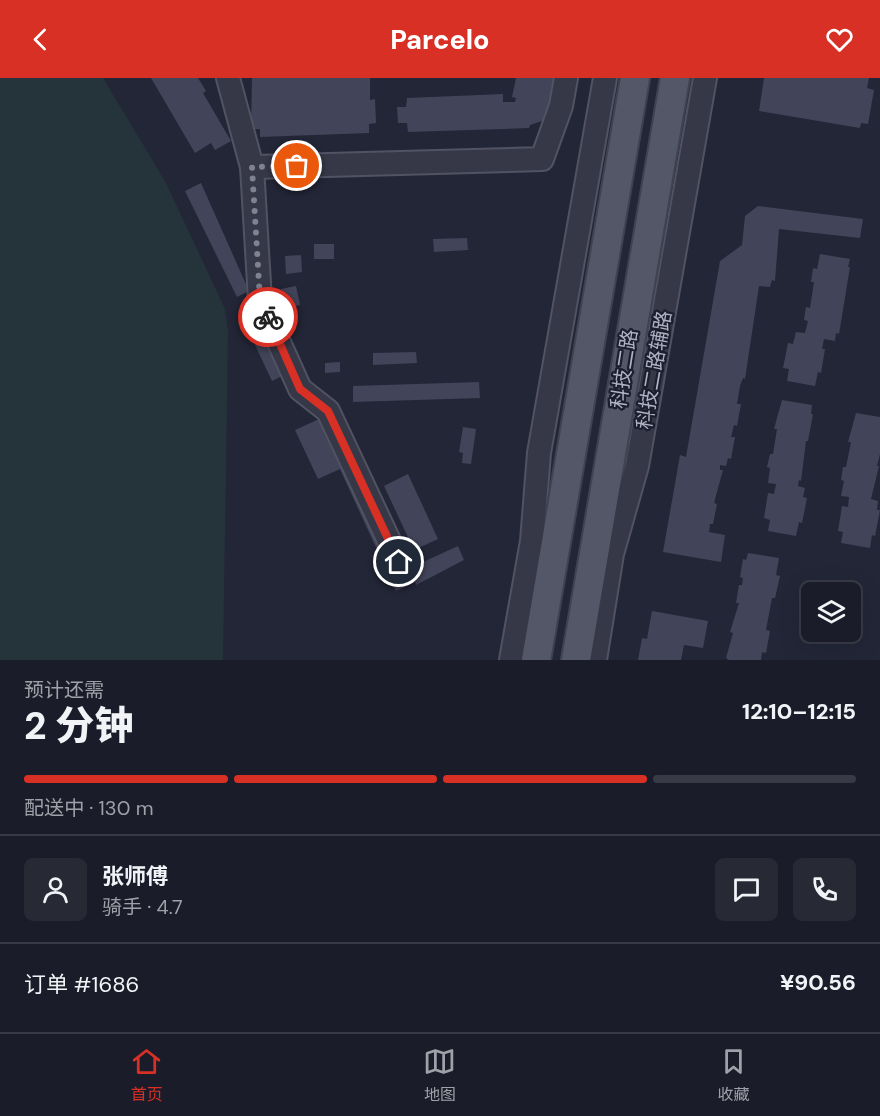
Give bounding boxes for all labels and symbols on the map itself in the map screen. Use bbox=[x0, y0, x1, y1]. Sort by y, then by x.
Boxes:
pin bbox=[271, 140, 322, 191]
courier bbox=[238, 287, 298, 347]
street label: 科技二路辅路 bbox=[631, 309, 677, 431]
street label: 科技二路 bbox=[605, 327, 643, 411]
pin bbox=[373, 536, 424, 587]

